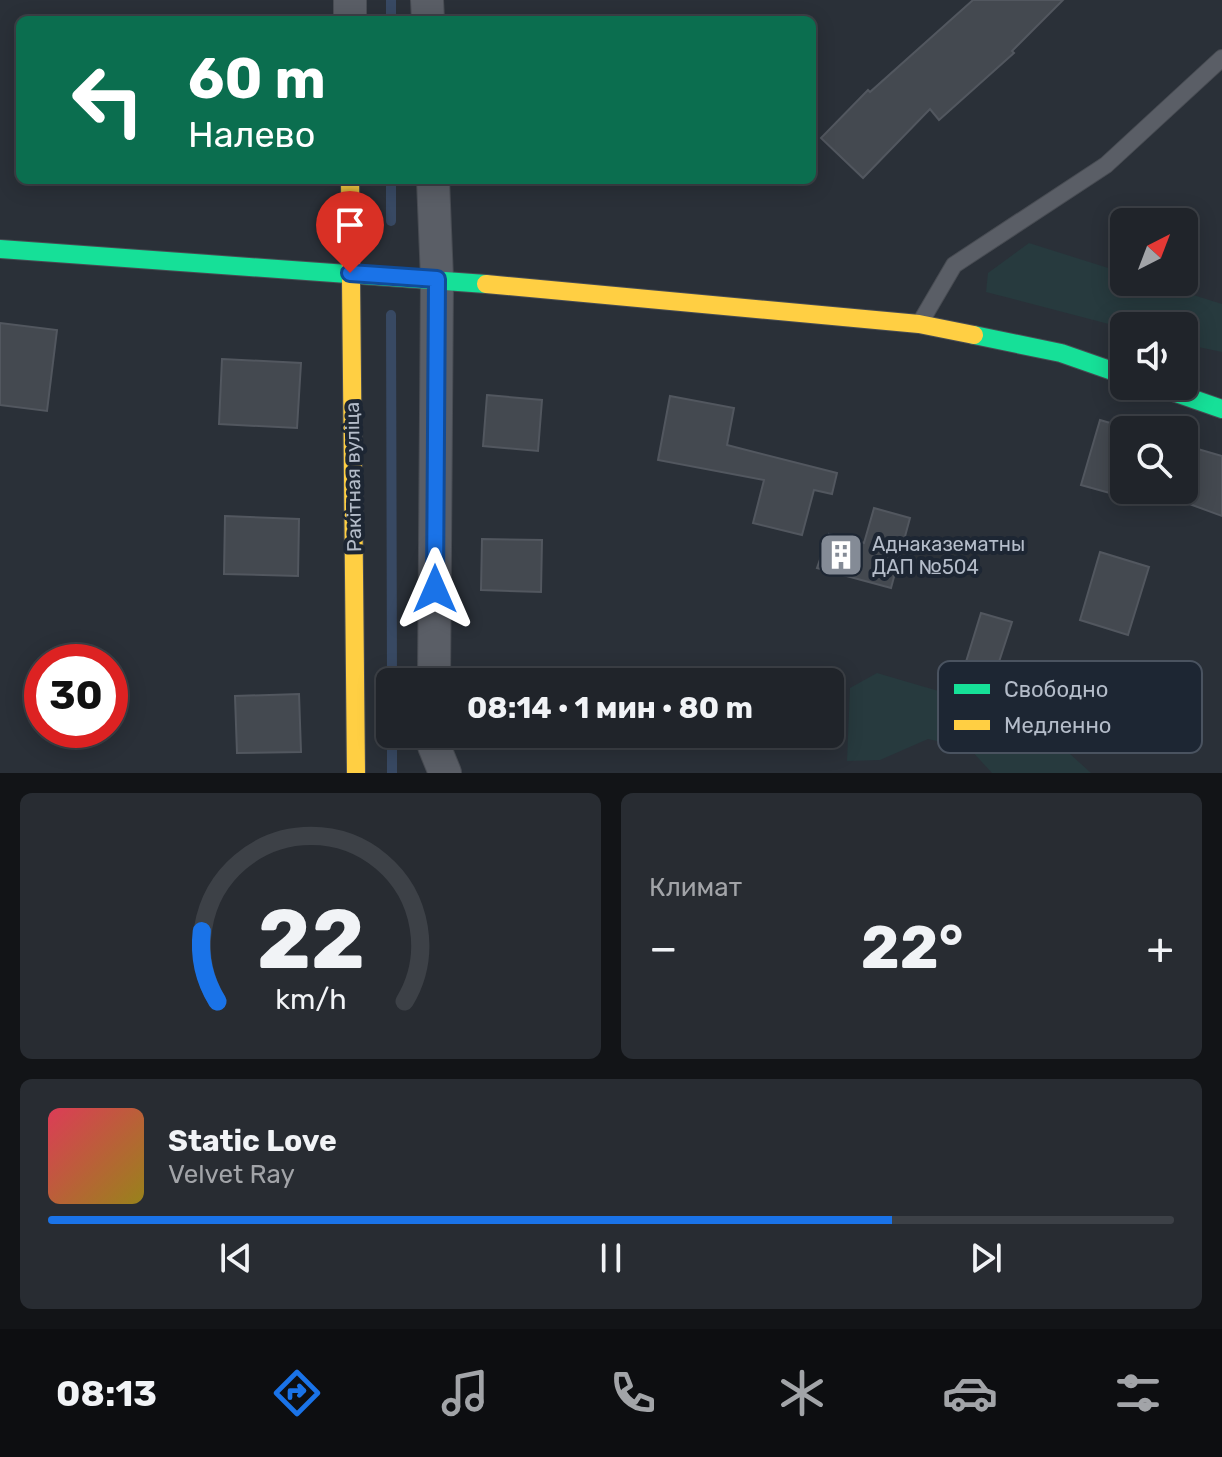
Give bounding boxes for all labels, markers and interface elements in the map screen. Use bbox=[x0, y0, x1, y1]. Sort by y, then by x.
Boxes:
text: 60 m bbox=[188, 46, 326, 112]
icon: left bbox=[56, 48, 160, 152]
text: Налево bbox=[188, 113, 315, 156]
pin bbox=[316, 191, 384, 273]
icon: arrive bbox=[328, 203, 372, 247]
north arrow bbox=[1110, 208, 1198, 296]
map controls bbox=[1110, 208, 1198, 504]
button: sound bbox=[1110, 312, 1198, 400]
street label: Ракітная вуліца bbox=[340, 402, 366, 552]
button: search bbox=[1110, 416, 1198, 504]
building icon: Аднаказематны ДАП №504 bbox=[817, 531, 865, 579]
place label: Аднаказематны ДАП №504 bbox=[872, 532, 1025, 579]
position arrow bbox=[393, 547, 477, 631]
speed limit sign: 30 bbox=[24, 644, 128, 748]
legend bbox=[938, 661, 1202, 753]
text: Свободно bbox=[1004, 676, 1108, 703]
text: 08:14 · 1 мин · 80 m bbox=[467, 690, 753, 726]
text: Медленно bbox=[1004, 712, 1112, 739]
text: Климат bbox=[649, 872, 742, 903]
text: 22 bbox=[256, 890, 365, 989]
text: 22° bbox=[861, 912, 963, 983]
text: − bbox=[649, 922, 678, 974]
text: + bbox=[1147, 922, 1174, 974]
text: km/h bbox=[275, 982, 346, 1016]
text: Static Love bbox=[168, 1123, 337, 1159]
text: Velvet Ray bbox=[168, 1159, 295, 1190]
icon: previous bbox=[214, 1236, 258, 1280]
icon: pause bbox=[589, 1236, 633, 1280]
icon: next bbox=[964, 1236, 1008, 1280]
icon: directions bbox=[269, 1365, 325, 1421]
icon: music bbox=[437, 1365, 493, 1421]
icon: phone bbox=[605, 1365, 661, 1421]
icon: climate bbox=[774, 1365, 830, 1421]
icon: car bbox=[942, 1365, 998, 1421]
icon: filters bbox=[1110, 1365, 1166, 1421]
text: 08:13 bbox=[56, 1372, 157, 1415]

